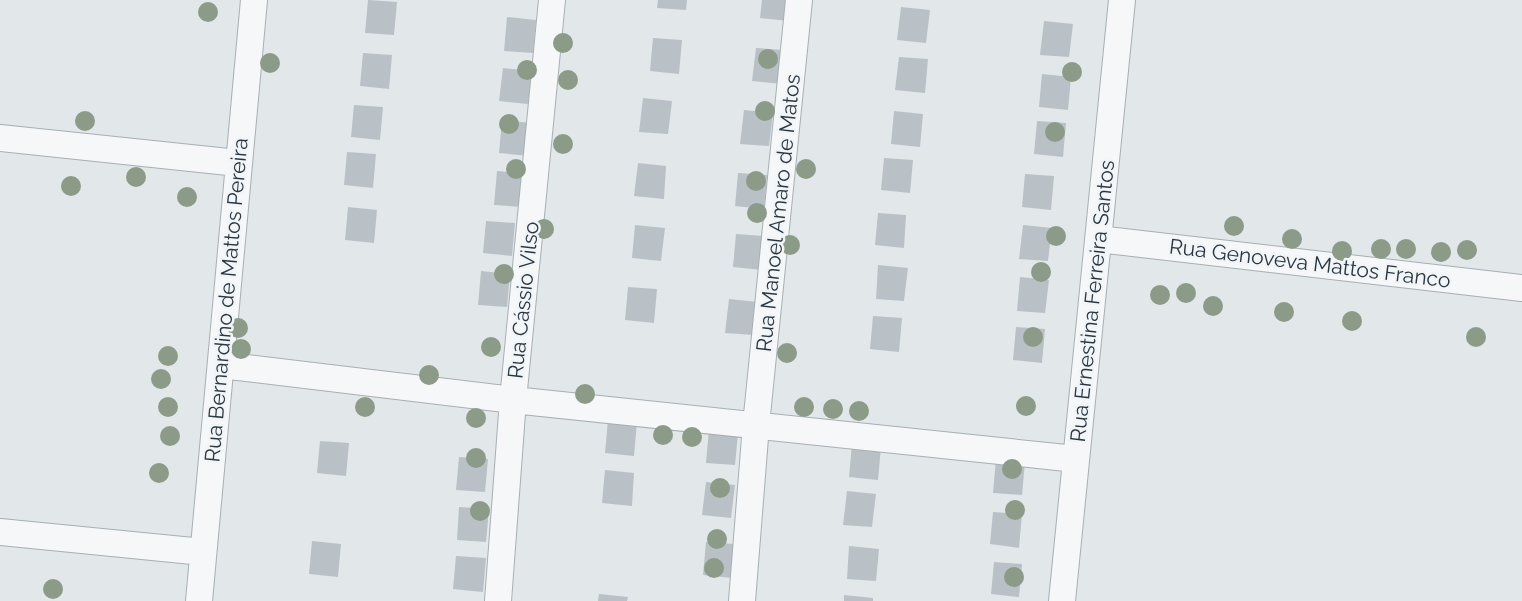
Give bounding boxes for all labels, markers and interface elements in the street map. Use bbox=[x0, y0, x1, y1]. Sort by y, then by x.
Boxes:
street label: Rua Manoel Amaro de Matos bbox=[751, 73, 805, 353]
street label: Rua Bernardino de Mattos Pereira bbox=[199, 137, 253, 463]
street label: Rua Ernestina Ferreira Santos bbox=[1065, 159, 1119, 443]
street label: Rua Cássio Vilso bbox=[502, 220, 544, 380]
street label: Rua Genoveva Mattos Franco bbox=[1168, 233, 1452, 293]

